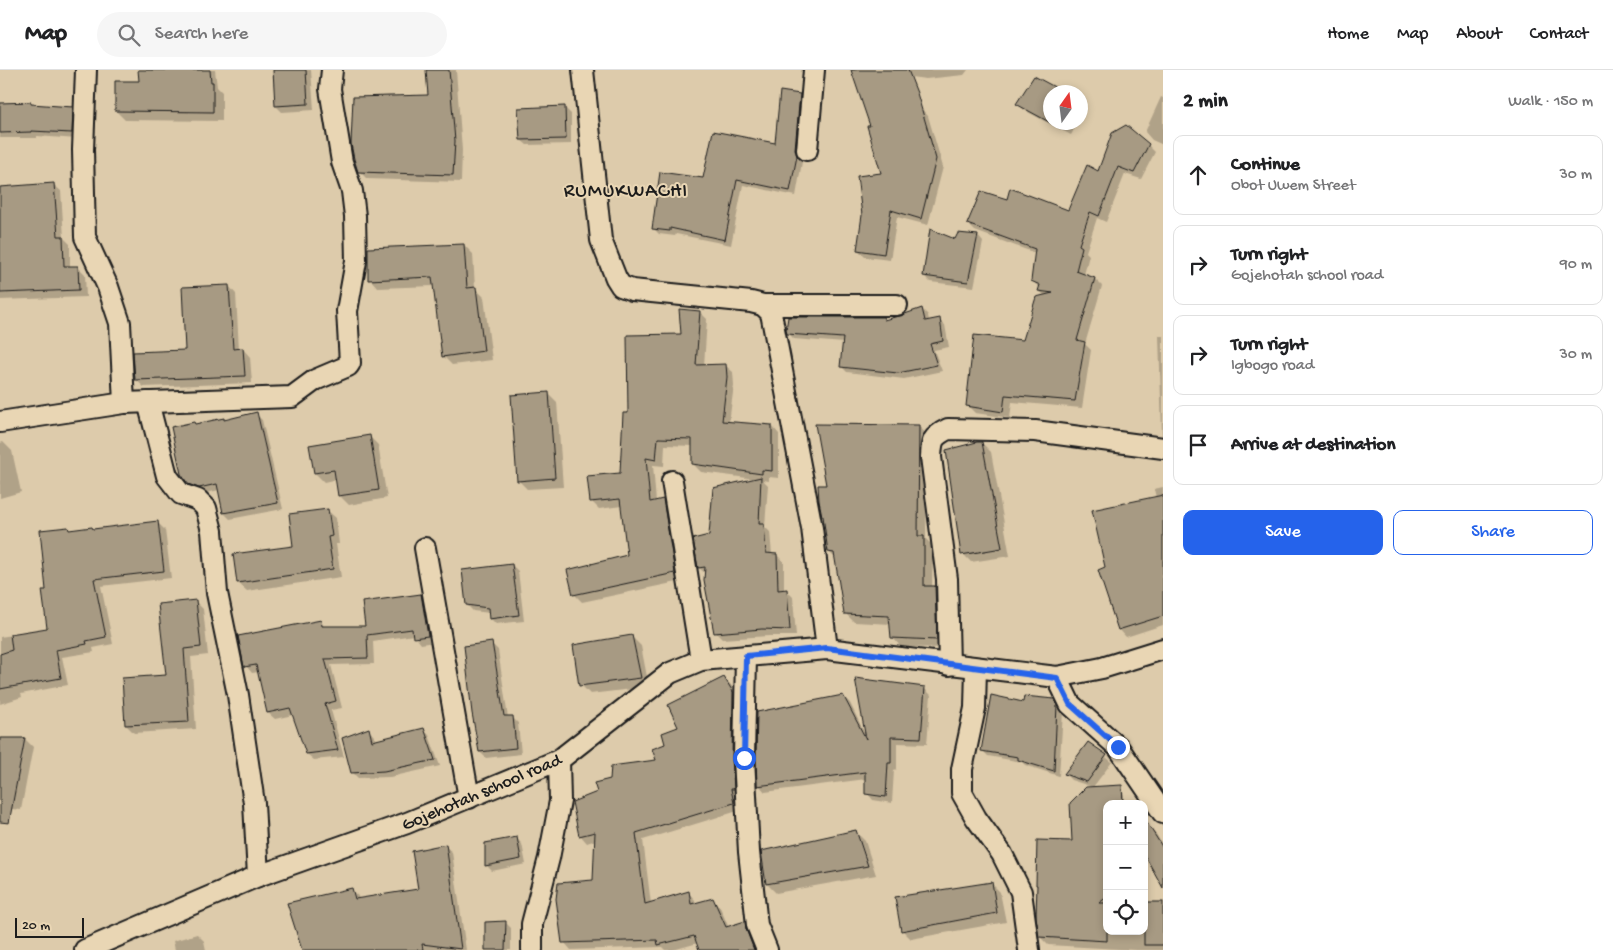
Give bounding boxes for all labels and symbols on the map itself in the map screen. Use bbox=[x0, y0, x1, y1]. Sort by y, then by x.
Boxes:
north arrow bbox=[1043, 85, 1088, 130]
district label: RUMUKWACHI bbox=[564, 181, 688, 204]
route end bbox=[1107, 736, 1130, 759]
route start bbox=[733, 747, 756, 770]
street label: Gojehotah school road bbox=[399, 750, 566, 836]
scale bar bbox=[15, 915, 84, 938]

